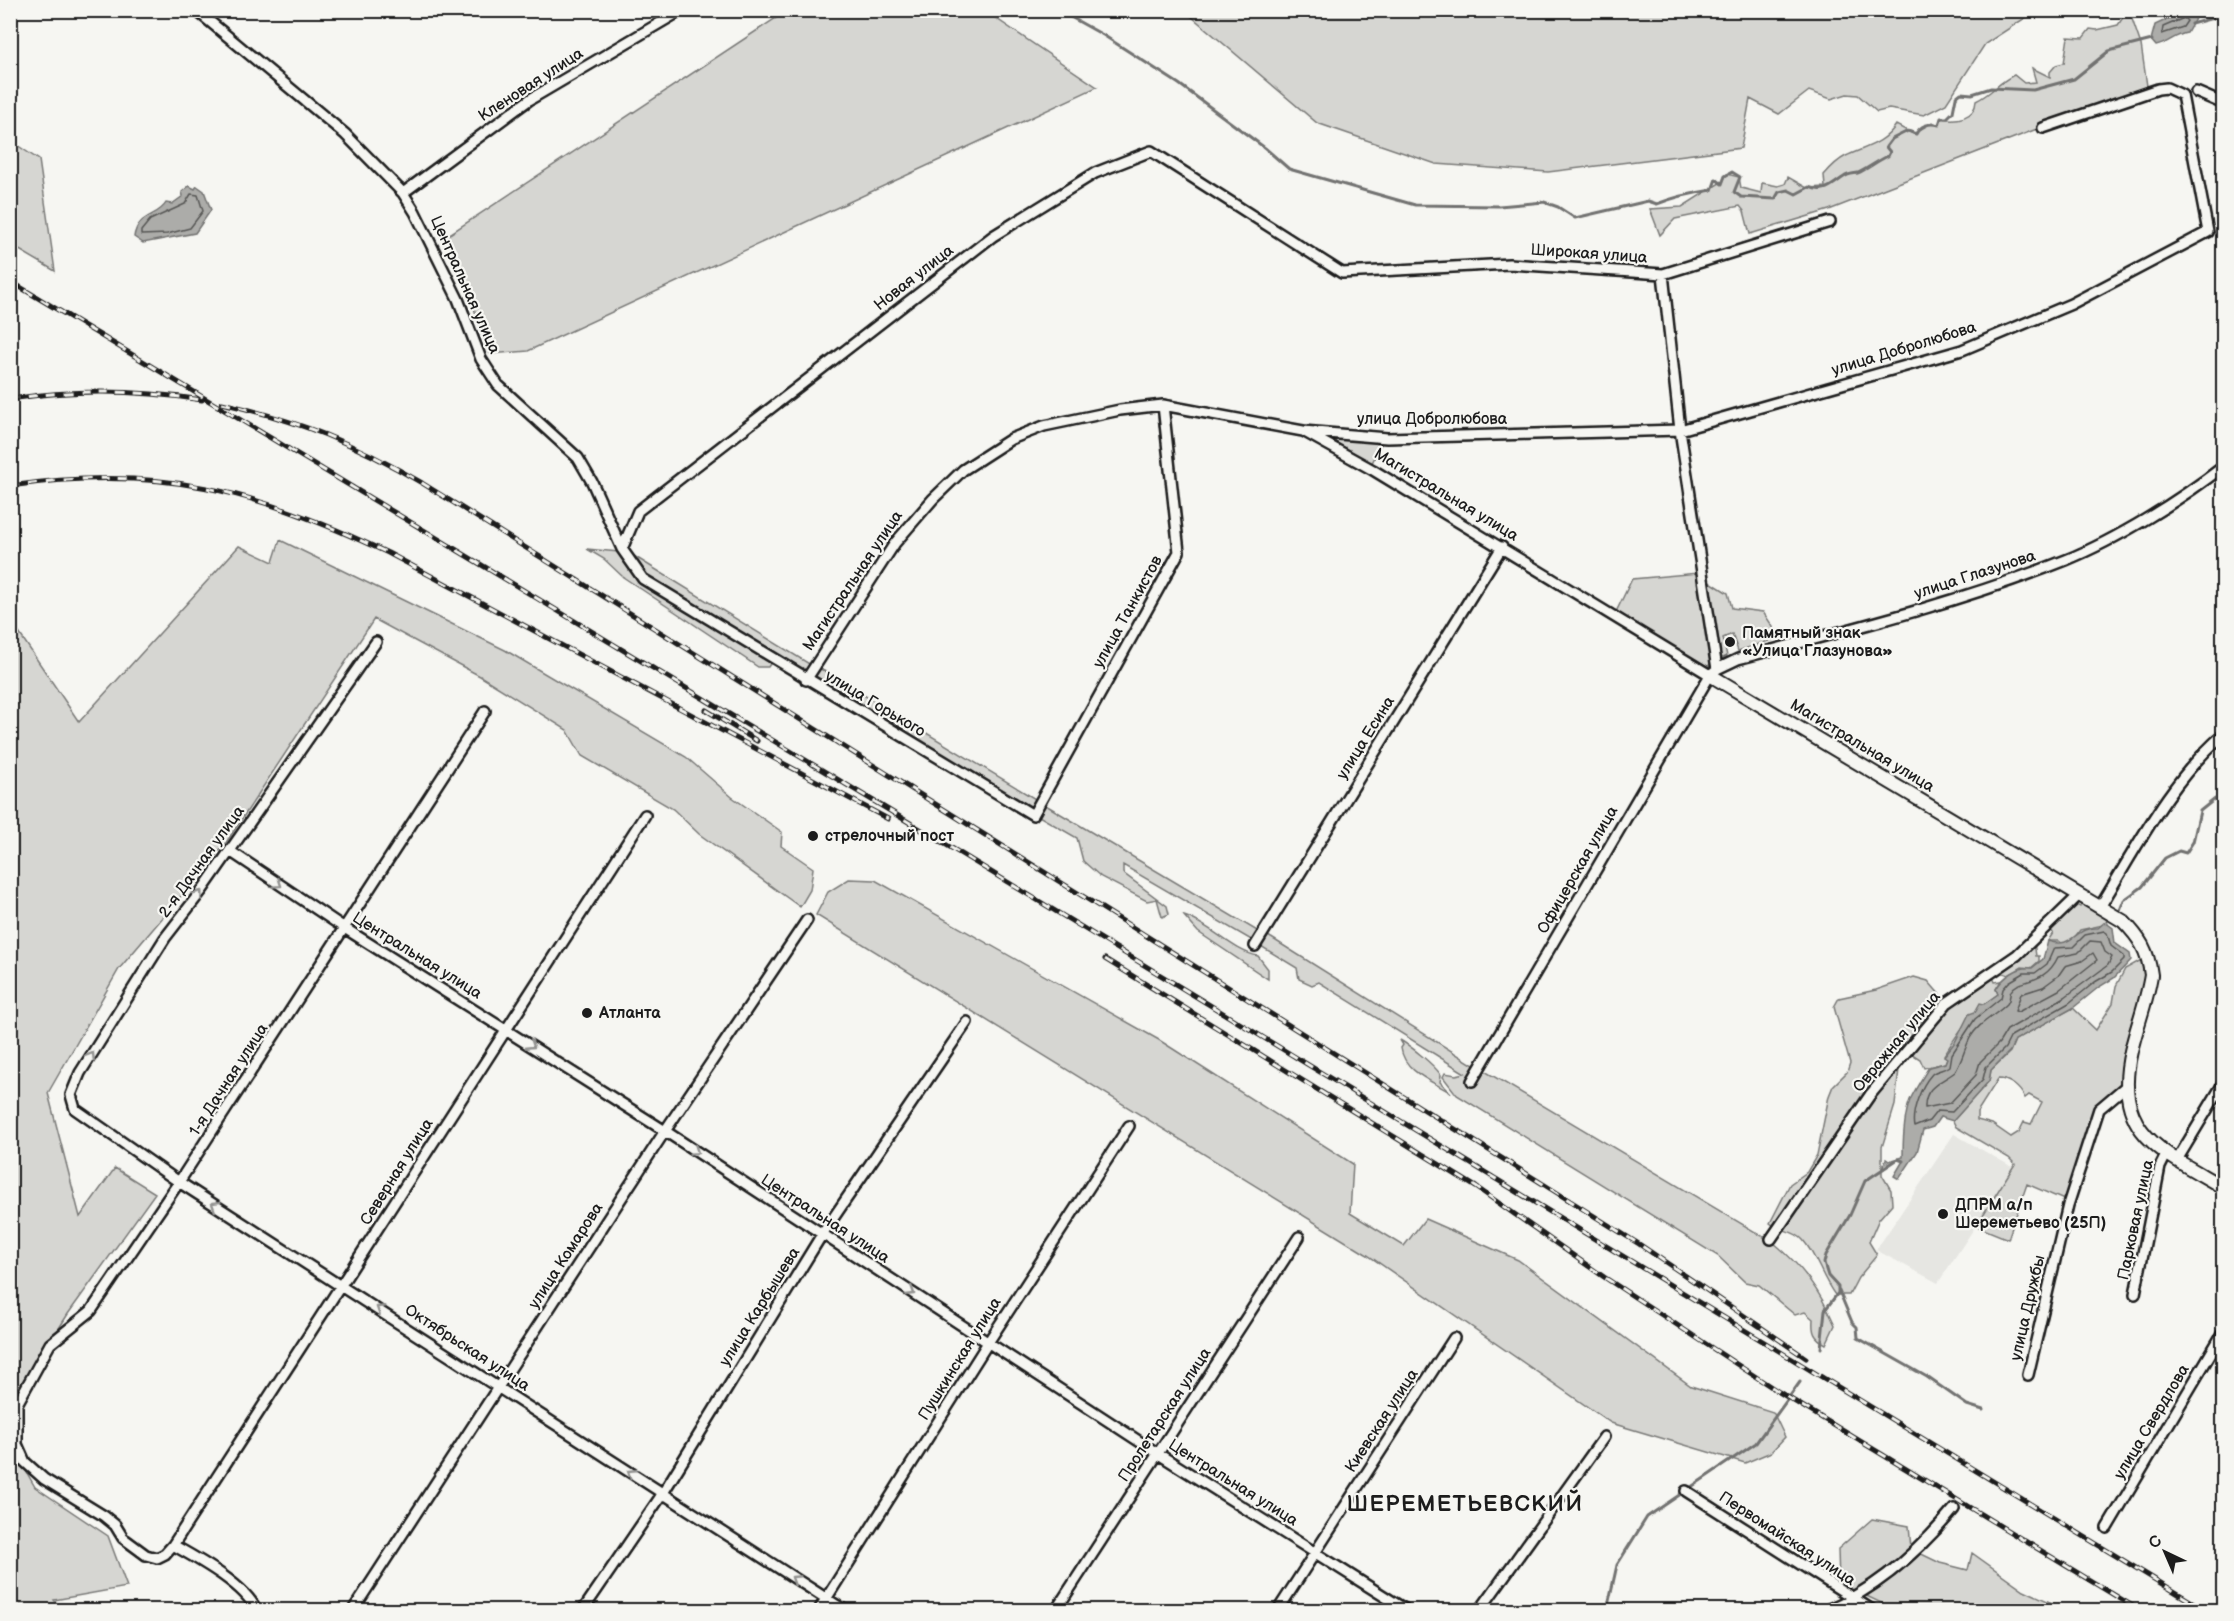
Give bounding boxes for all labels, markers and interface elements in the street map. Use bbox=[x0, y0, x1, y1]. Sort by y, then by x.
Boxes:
street label: Кленовая улица bbox=[475, 44, 587, 126]
street label: Центральная улица bbox=[426, 213, 504, 357]
street label: Широкая улица bbox=[1530, 240, 1649, 268]
street label: Новая улица bbox=[871, 241, 958, 315]
street label: улица Добролюбова bbox=[1829, 318, 1979, 380]
street label: улица Добролюбова bbox=[1357, 410, 1508, 429]
street label: Магистральная улица bbox=[1370, 444, 1522, 546]
street label: Магистральная улица bbox=[799, 507, 907, 655]
street label: улица Глазунова bbox=[1912, 546, 2038, 604]
street label: улица Танкистов bbox=[1089, 552, 1167, 672]
place label: Памятный знак «Улица Глазунова» bbox=[1742, 624, 1893, 661]
marker: Памятный знак «Улица Глазунова» bbox=[1723, 635, 1737, 649]
street label: улица Горького bbox=[821, 667, 929, 741]
street label: улица Есина bbox=[1333, 693, 1399, 783]
street label: Магистральная улица bbox=[1786, 695, 1938, 797]
street label: 2-я Дачная улица bbox=[155, 802, 249, 922]
street label: Офицерская улица bbox=[1534, 802, 1623, 937]
place label: стрелочный пост bbox=[825, 827, 954, 846]
marker: стрелочный пост bbox=[806, 829, 820, 843]
one-way arrow bbox=[271, 877, 282, 888]
one-way arrow bbox=[192, 889, 203, 900]
street label: Центральная улица bbox=[349, 908, 486, 1004]
street label: Овражная улица bbox=[1849, 987, 1945, 1096]
place label: Атланта bbox=[598, 1004, 661, 1023]
marker: Атланта bbox=[580, 1006, 594, 1020]
street label: 1-я Дачная улица bbox=[186, 1020, 273, 1140]
one-way arrow bbox=[525, 1038, 535, 1050]
one-way arrow bbox=[83, 1051, 94, 1062]
street label: Северная улица bbox=[357, 1115, 438, 1229]
one-way arrow bbox=[688, 1144, 699, 1155]
street label: Парковая улица bbox=[2114, 1158, 2158, 1282]
street label: Центральная улица bbox=[757, 1170, 893, 1268]
place label: ДПРМ а/п Шереметьево (25П) bbox=[1955, 1196, 2106, 1233]
street label: улица Комарова bbox=[525, 1199, 608, 1313]
one-way arrow bbox=[211, 1200, 221, 1212]
marker: ДПРМ а/п Шереметьево (25П) bbox=[1936, 1207, 1950, 1221]
street label: улица Карбышева bbox=[716, 1244, 805, 1370]
street label: улица Дружбы bbox=[2007, 1253, 2049, 1363]
one-way arrow bbox=[905, 1284, 915, 1296]
street label: Пушкинская улица bbox=[915, 1294, 1006, 1424]
street label: Октябрьская улица bbox=[401, 1301, 533, 1396]
one-way arrow bbox=[376, 1305, 386, 1317]
street label: Пролетарская улица bbox=[1115, 1344, 1216, 1486]
street label: улица Свердлова bbox=[2110, 1361, 2194, 1483]
street label: Киевская улица bbox=[1341, 1365, 1423, 1476]
street label: Центральная улица bbox=[1165, 1435, 1302, 1531]
one-way arrow bbox=[627, 1469, 638, 1480]
street label: Первомайская улица bbox=[1715, 1488, 1859, 1591]
district label: ШЕРЕМЕТЬЕВСКИЙ bbox=[1346, 1489, 1584, 1518]
north arrow bbox=[2135, 1522, 2195, 1582]
text: С bbox=[2145, 1532, 2166, 1553]
one-way arrow bbox=[791, 1574, 801, 1586]

